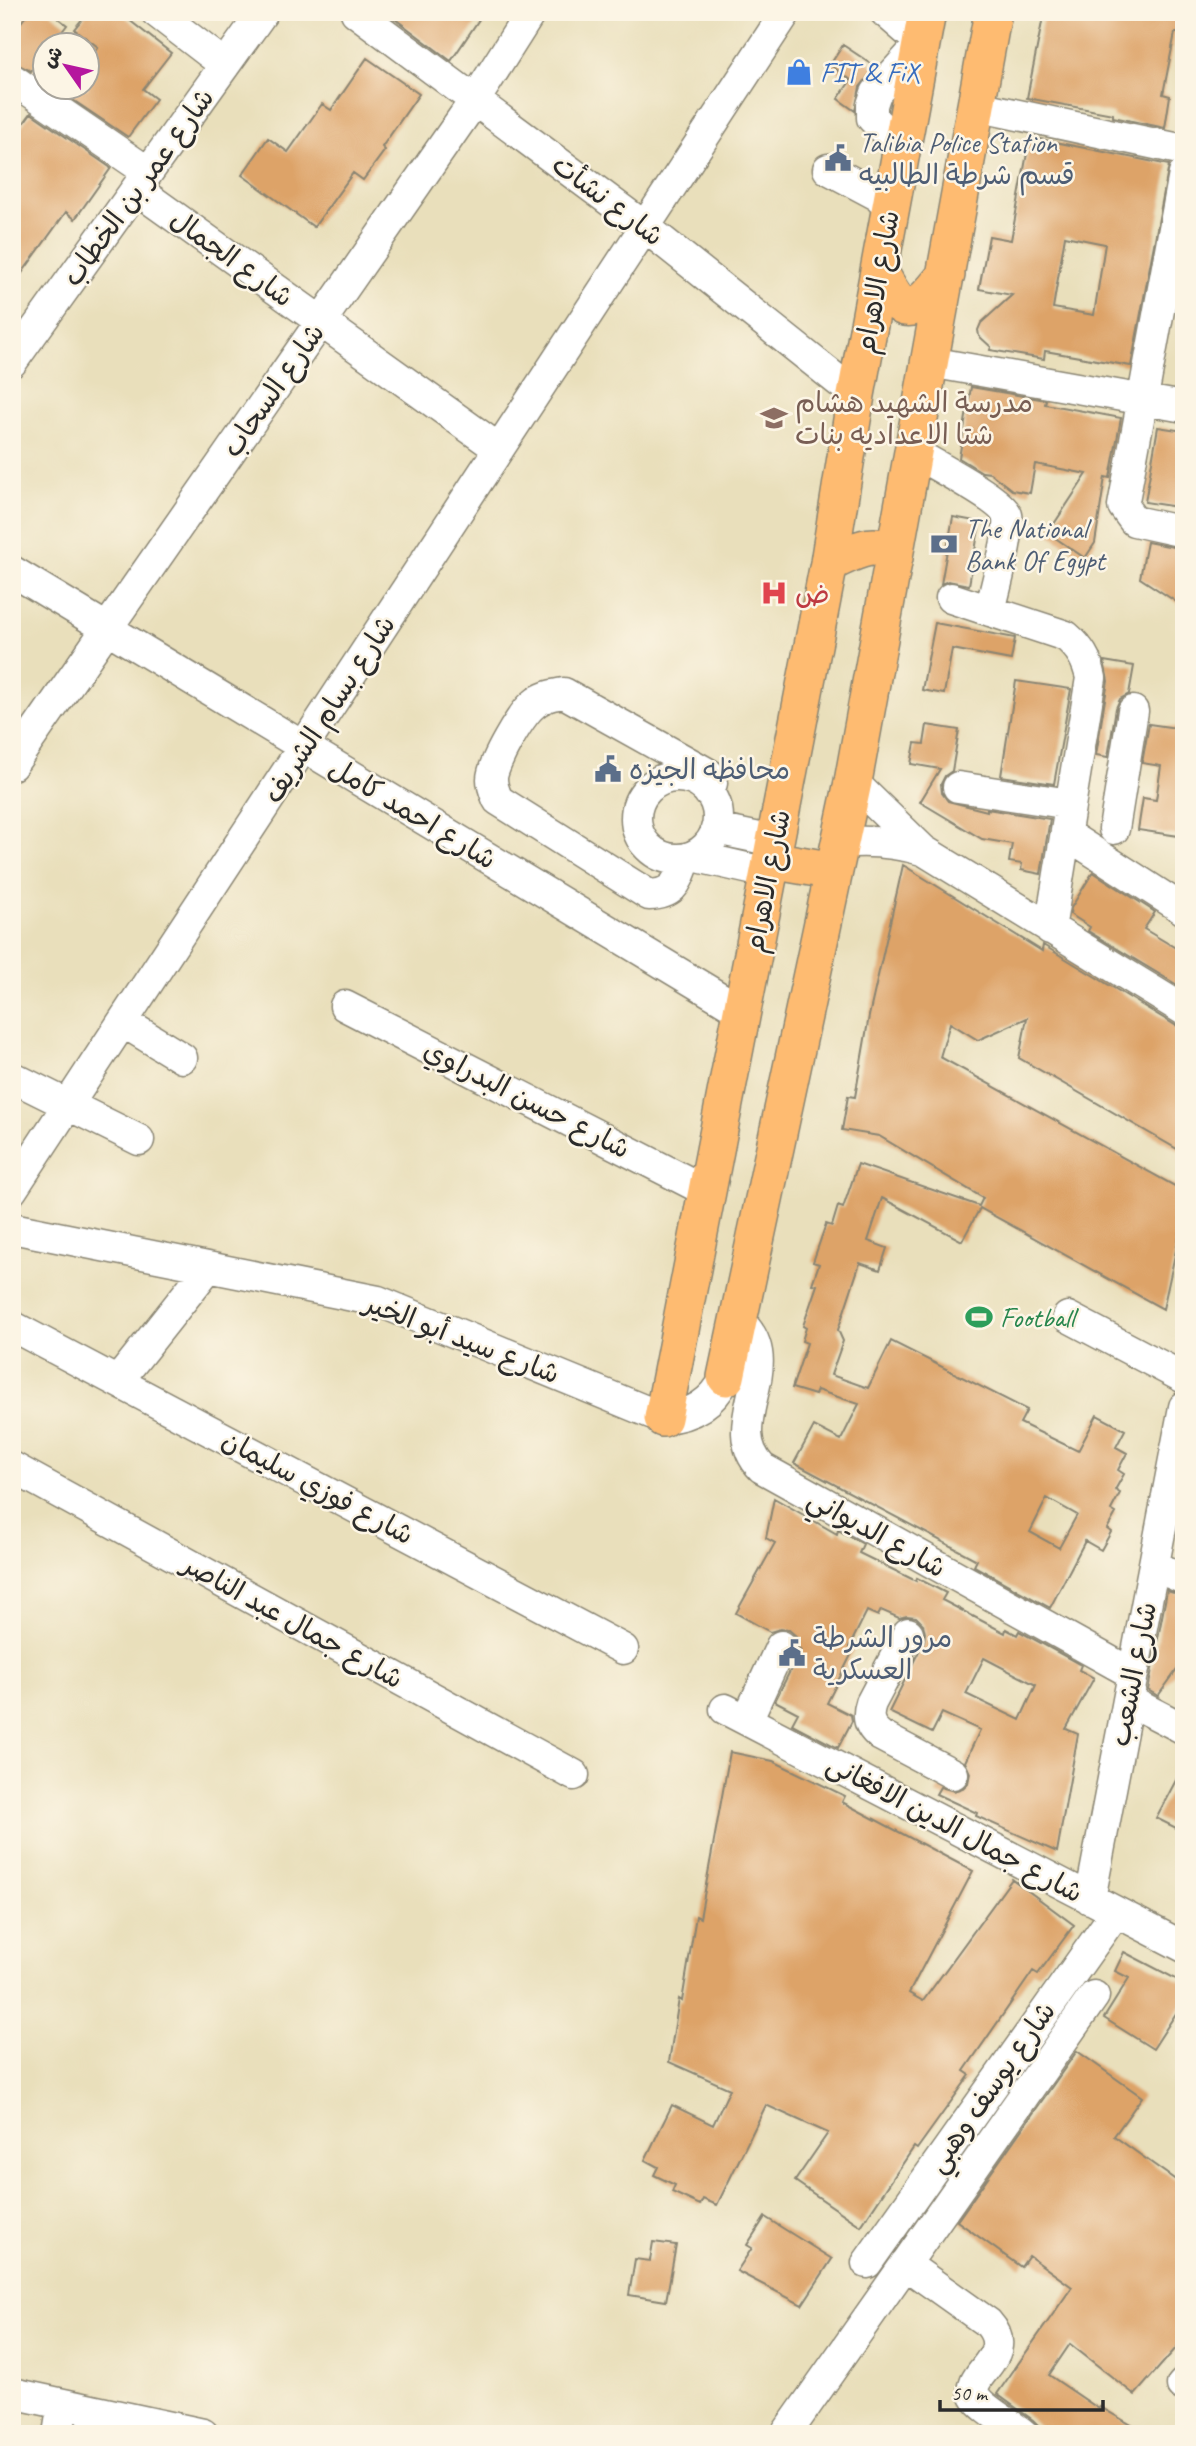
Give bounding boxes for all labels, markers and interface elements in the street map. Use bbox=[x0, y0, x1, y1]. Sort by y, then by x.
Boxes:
north arrow bbox=[32, 32, 102, 102]
text: ش bbox=[37, 42, 69, 72]
place label: FIT & FiX bbox=[820, 55, 922, 90]
shop icon: FIT & FiX bbox=[784, 57, 814, 87]
street label: شارع عمر بن الخطاب bbox=[54, 81, 223, 294]
place label: Talibia Police Station قسم شرطة الطالبيه bbox=[859, 125, 1075, 196]
public building icon: Talibia Police Station قسم شرطة الطالبيه bbox=[823, 143, 853, 173]
street label: شارع نشأت bbox=[544, 147, 671, 255]
street label: شارع الجمال bbox=[162, 202, 300, 316]
street label: شارع الاهرام bbox=[847, 208, 911, 357]
street label: شارع السحاب bbox=[214, 316, 334, 465]
place label: مدرسة الشهيد هشام شتا الاعداديه بنات bbox=[795, 385, 1033, 452]
school or university icon: مدرسة الشهيد هشام شتا الاعداديه بنات bbox=[759, 403, 789, 433]
place label: The National Bank Of Egypt bbox=[965, 511, 1107, 578]
bank icon: The National Bank Of Egypt bbox=[929, 529, 959, 559]
place label: ض bbox=[795, 576, 830, 611]
hospital icon: ض bbox=[759, 578, 789, 608]
street label: شارع بسام الشريف bbox=[255, 608, 406, 812]
street label: شارع احمد كامل bbox=[322, 749, 503, 878]
place label: محافظه الجيزه bbox=[629, 752, 790, 787]
public building icon: محافظه الجيزه bbox=[593, 754, 623, 784]
street label: شارع الاهرام bbox=[736, 807, 802, 956]
street label: شارع حسن البدراوي bbox=[417, 1032, 636, 1169]
street label: شارع سيد أبو الخير bbox=[357, 1284, 565, 1393]
place label: Football bbox=[1000, 1300, 1080, 1335]
sports icon: Football bbox=[964, 1302, 994, 1332]
street label: شارع فوزي سليمان bbox=[215, 1422, 420, 1555]
street label: شارع الديواني bbox=[798, 1481, 952, 1591]
street label: شارع جمال عبد الناصر bbox=[174, 1545, 410, 1698]
street label: شارع الشعب bbox=[1102, 1599, 1166, 1750]
place label: مرور الشرطة العسكرية bbox=[813, 1620, 952, 1687]
public building icon: مرور الشرطة العسكرية bbox=[777, 1638, 807, 1668]
street label: شارع جمال الدين الافغانى bbox=[820, 1746, 1089, 1912]
street label: شارع يوسف وهبي bbox=[919, 1995, 1069, 2183]
scale bar bbox=[940, 2369, 1103, 2413]
text: 50 m bbox=[951, 2380, 989, 2406]

